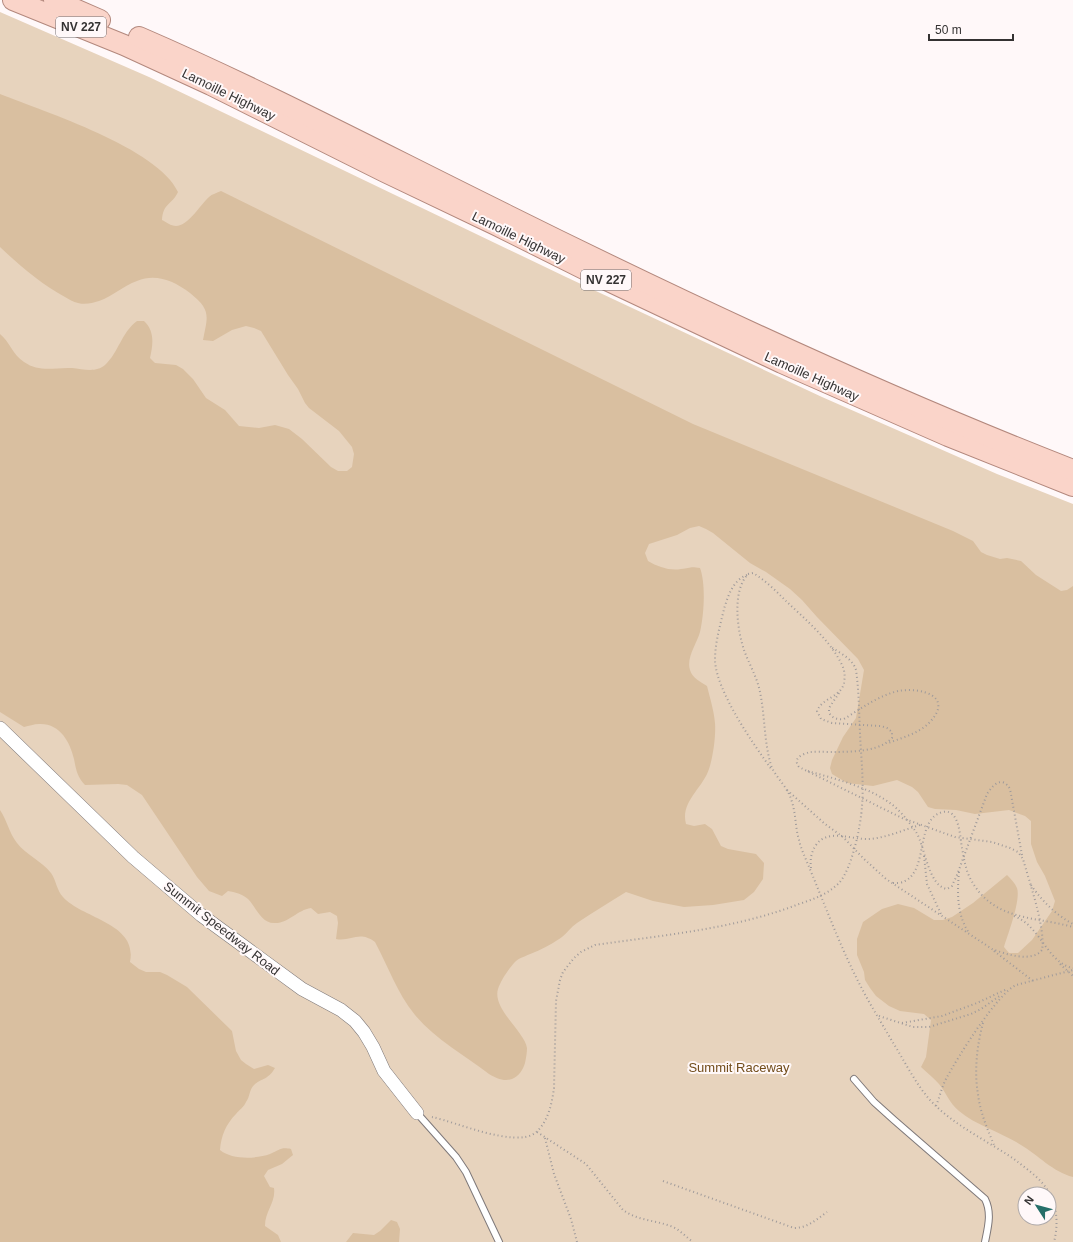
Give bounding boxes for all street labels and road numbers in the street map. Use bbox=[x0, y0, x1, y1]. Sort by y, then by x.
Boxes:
road number: NV 227 bbox=[56, 17, 106, 37]
street label: Lamoille Highway bbox=[180, 65, 278, 124]
street label: Lamoille Highway bbox=[470, 208, 568, 267]
road number: NV 227 bbox=[581, 270, 631, 290]
street label: Lamoille Highway bbox=[762, 349, 862, 404]
street label: Summit Speedway Road bbox=[161, 878, 283, 978]

